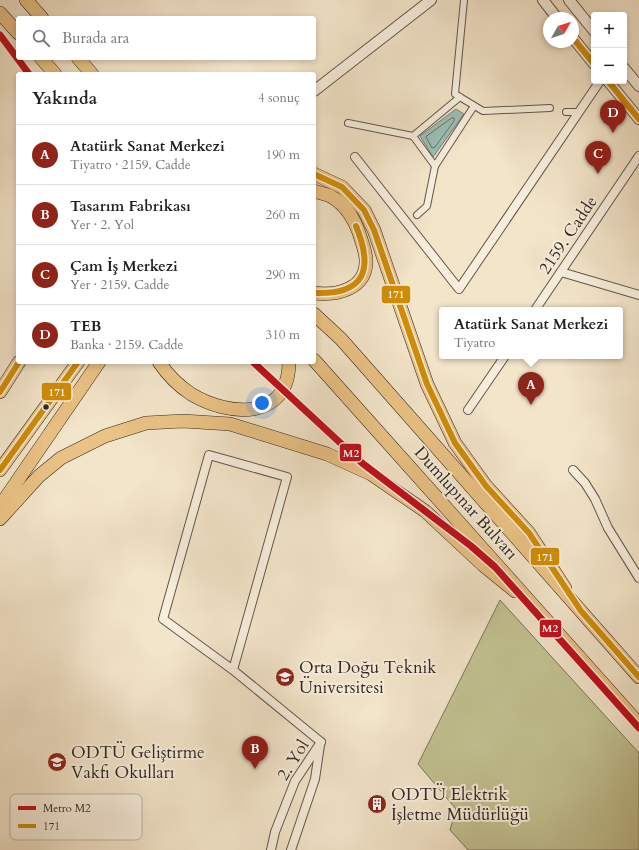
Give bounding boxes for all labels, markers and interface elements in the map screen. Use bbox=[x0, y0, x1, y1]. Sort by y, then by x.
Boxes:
north arrow bbox=[543, 12, 579, 48]
map controls bbox=[591, 12, 627, 84]
button: + bbox=[591, 12, 627, 48]
search box bbox=[16, 16, 316, 60]
icon: search bbox=[30, 27, 52, 49]
text: Burada ara bbox=[62, 28, 129, 48]
button: − bbox=[591, 48, 627, 84]
text: Yakında bbox=[32, 87, 97, 110]
text: 4 sonuç bbox=[258, 89, 300, 107]
pin: D bbox=[600, 100, 626, 133]
text: Atatürk Sanat Merkezi bbox=[70, 136, 225, 156]
pin: C bbox=[585, 141, 611, 174]
text: A bbox=[40, 146, 50, 164]
text: 190 m bbox=[266, 146, 300, 164]
text: Tiyatro · 2159. Cadde bbox=[70, 156, 191, 174]
street label: 2159. Cadde bbox=[533, 191, 603, 279]
text: Tasarım Fabrikası bbox=[70, 196, 191, 216]
text: B bbox=[40, 206, 50, 224]
text: 260 m bbox=[266, 206, 300, 224]
text: Yer · 2. Yol bbox=[70, 216, 134, 234]
text: Çam İş Merkezi bbox=[70, 256, 178, 276]
text: C bbox=[40, 266, 50, 284]
text: 290 m bbox=[266, 266, 300, 284]
text: Yer · 2159. Cadde bbox=[70, 276, 169, 294]
line badge: 171 bbox=[381, 285, 411, 304]
text: 171 bbox=[388, 287, 404, 302]
popup bbox=[439, 307, 623, 359]
text: Atatürk Sanat Merkezi bbox=[454, 314, 608, 334]
text: TEB bbox=[70, 316, 101, 336]
text: D bbox=[39, 326, 51, 344]
text: 310 m bbox=[266, 326, 300, 344]
text: Tiyatro bbox=[454, 334, 495, 352]
text: Banka · 2159. Cadde bbox=[70, 336, 183, 354]
pin: A bbox=[518, 372, 544, 405]
line badge: 171 bbox=[41, 382, 72, 401]
text: 171 bbox=[49, 385, 65, 400]
your location bbox=[252, 393, 272, 413]
unlabelled marker bbox=[41, 402, 51, 412]
street label: Dumlupınar Bulvarı bbox=[409, 441, 523, 565]
line badge: M2 bbox=[339, 443, 362, 462]
text: M2 bbox=[343, 446, 360, 461]
line badge: 171 bbox=[530, 547, 560, 566]
text: 171 bbox=[537, 550, 553, 565]
line badge: M2 bbox=[539, 619, 562, 638]
text: M2 bbox=[542, 621, 559, 636]
place label: Orta Doğu Teknik Üniversitesi bbox=[299, 656, 437, 699]
school or university icon: Orta Doğu Teknik Üniversitesi bbox=[274, 666, 296, 688]
street label: 2. Yol bbox=[272, 735, 315, 785]
pin: B bbox=[242, 736, 268, 769]
place label: ODTÜ Geliştirme Vakfı Okulları bbox=[71, 741, 205, 784]
school or university icon: ODTÜ Geliştirme Vakfı Okulları bbox=[46, 751, 68, 773]
place label: ODTÜ Elektrik İşletme Müdürlüğü bbox=[391, 783, 529, 826]
building icon: ODTÜ Elektrik İşletme Müdürlüğü bbox=[366, 793, 388, 815]
legend bbox=[10, 794, 142, 840]
text: Metro M2 bbox=[43, 801, 91, 816]
text: 171 bbox=[43, 819, 60, 834]

